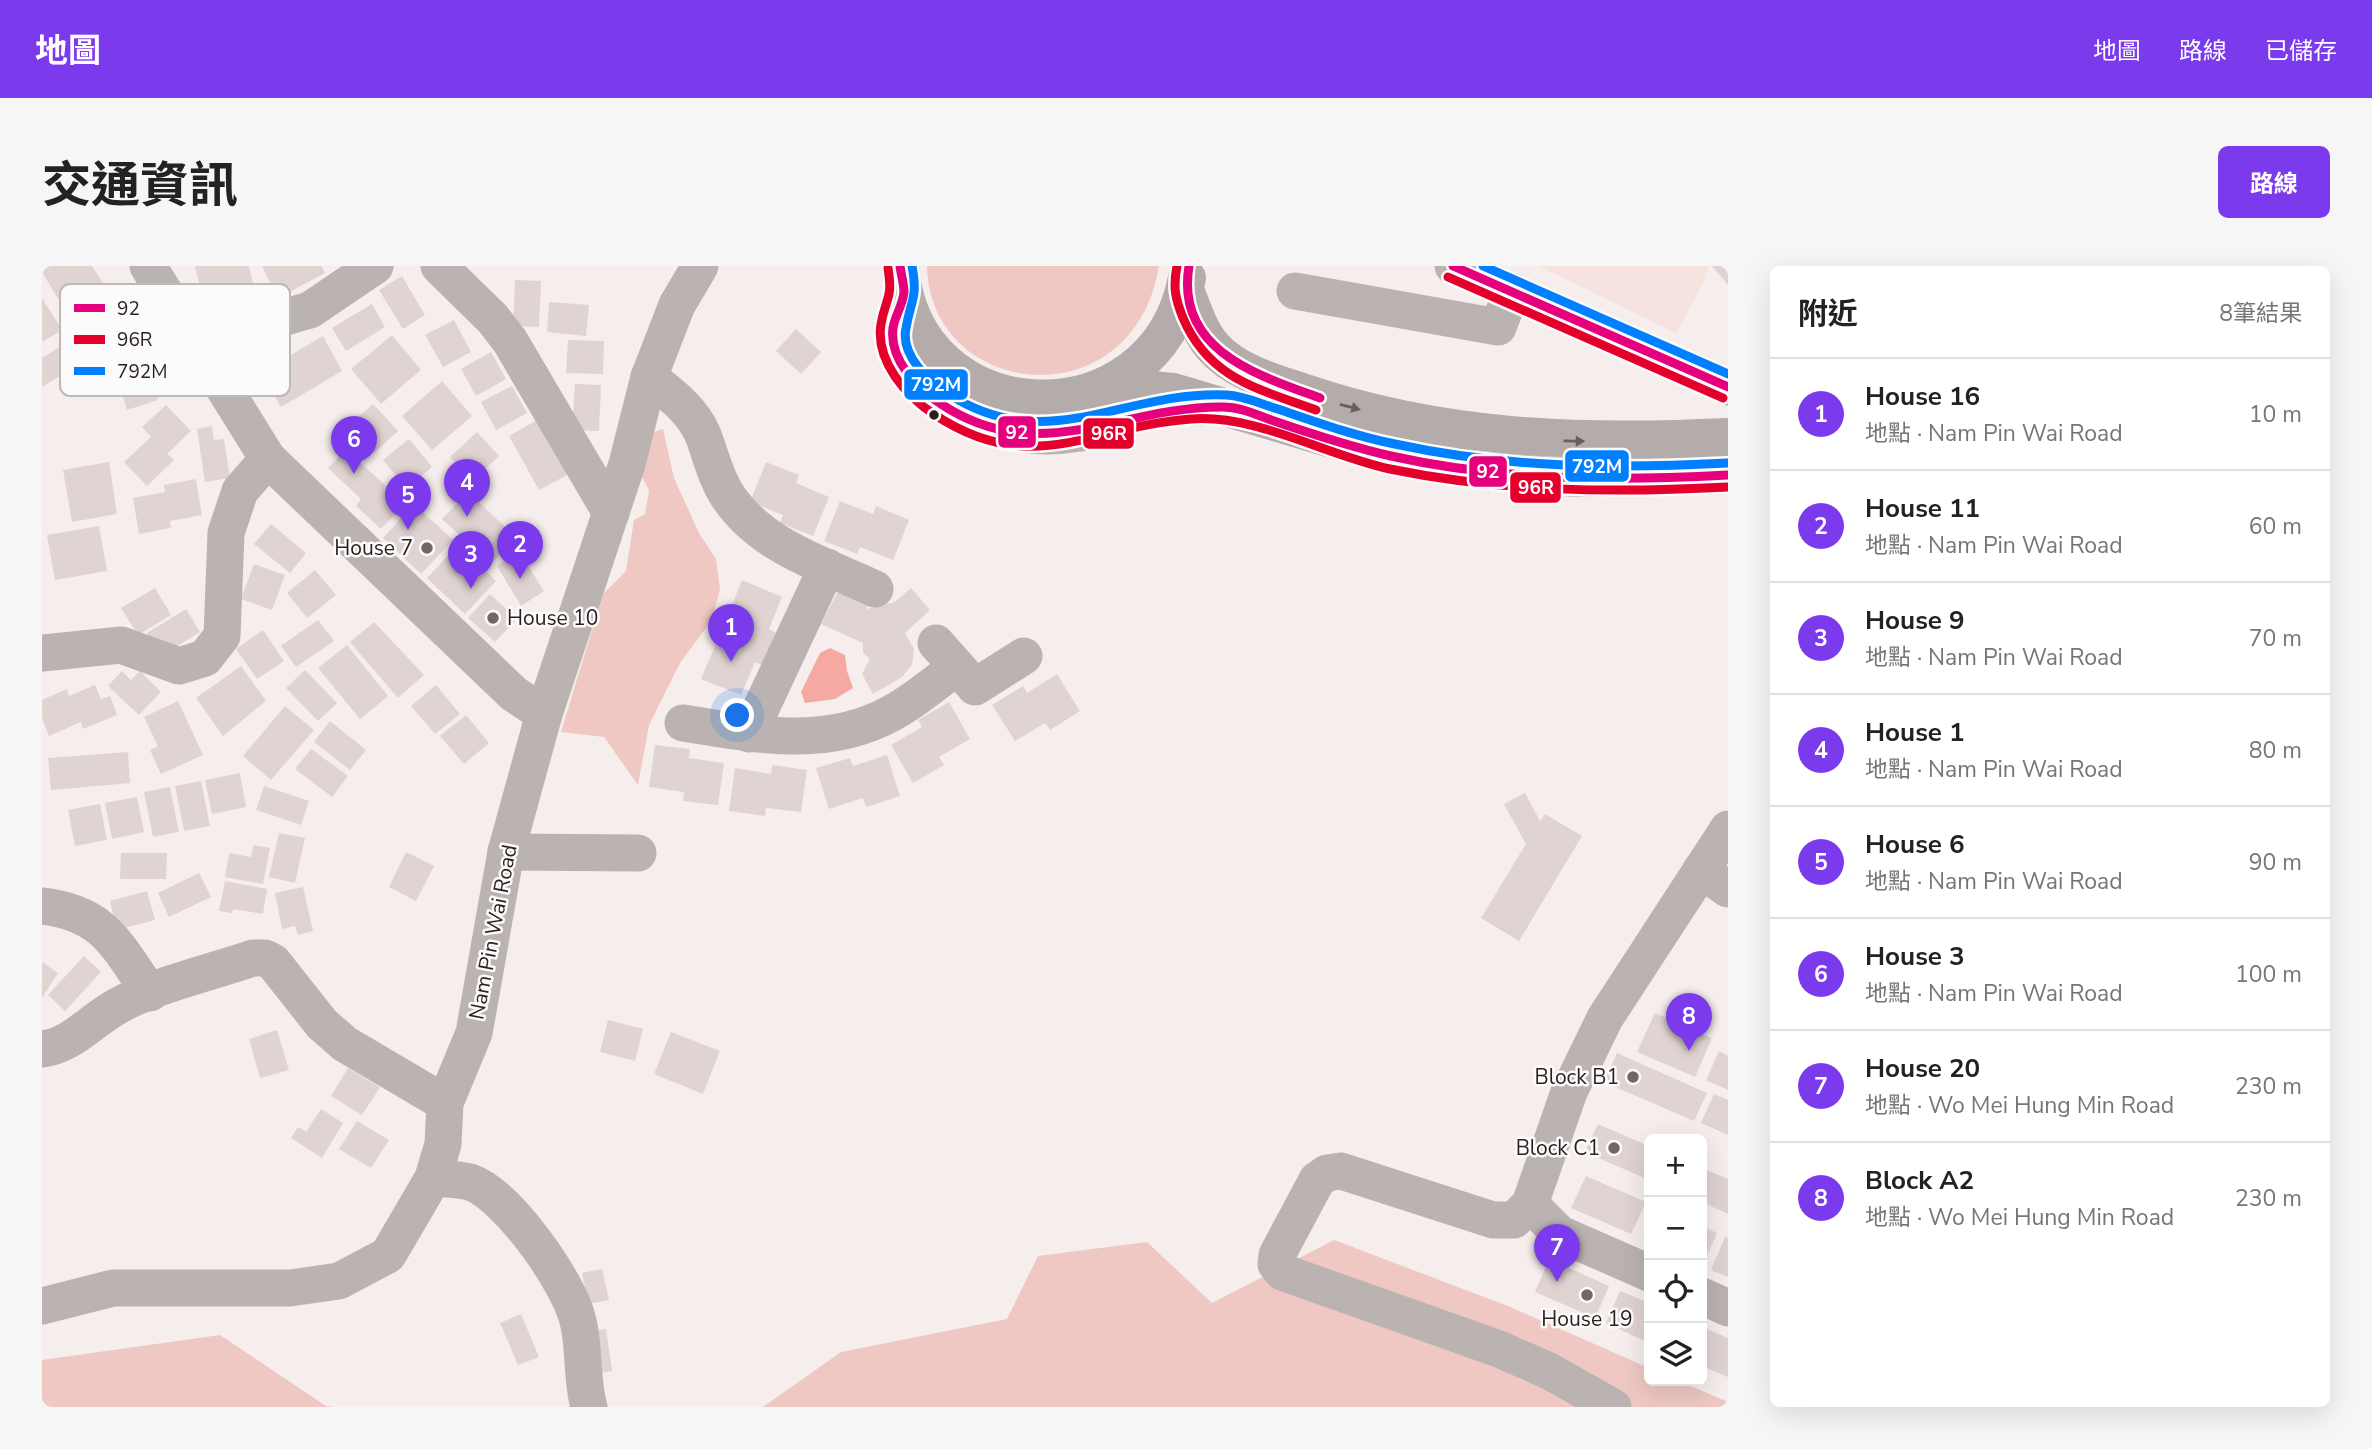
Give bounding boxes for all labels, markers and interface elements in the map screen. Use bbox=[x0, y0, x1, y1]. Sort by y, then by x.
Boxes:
text: 地圖 bbox=[35, 29, 101, 74]
text: 地圖 bbox=[2093, 35, 2141, 67]
text: 路線 bbox=[2179, 35, 2227, 67]
text: 已儲存 bbox=[2265, 35, 2337, 67]
button: 路線 bbox=[2218, 146, 2330, 218]
text: 交通資訊 bbox=[42, 152, 238, 219]
legend bbox=[60, 284, 290, 396]
text: 附近 bbox=[1798, 294, 1858, 335]
text: 92 bbox=[117, 296, 140, 322]
text: 8筆結果 bbox=[2219, 298, 2302, 329]
text: 96R bbox=[117, 327, 153, 353]
text: 792M bbox=[117, 359, 167, 385]
line badge: 792M bbox=[903, 368, 969, 401]
text: 792M bbox=[911, 372, 961, 398]
text: House 16 bbox=[1865, 379, 1980, 414]
text: 1 bbox=[1814, 399, 1828, 430]
text: 10 m bbox=[2249, 399, 2302, 430]
one-way arrow bbox=[1340, 402, 1361, 412]
unlabelled marker bbox=[927, 408, 941, 422]
line badge: 92 bbox=[997, 415, 1037, 449]
pin: 6 bbox=[331, 416, 377, 474]
line badge: 96R bbox=[1082, 417, 1135, 450]
text: 地點 · Nam Pin Wai Road bbox=[1865, 418, 2123, 449]
text: 92 bbox=[1006, 420, 1028, 446]
text: 96R bbox=[1091, 421, 1127, 447]
one-way arrow bbox=[1564, 435, 1586, 447]
line badge: 792M bbox=[1564, 449, 1630, 483]
text: 792M bbox=[1572, 454, 1622, 480]
line badge: 92 bbox=[1468, 455, 1508, 488]
pin: 4 bbox=[444, 459, 490, 517]
text: 92 bbox=[1477, 459, 1499, 485]
line badge: 96R bbox=[1509, 471, 1562, 504]
pin: 5 bbox=[385, 472, 431, 530]
text: 96R bbox=[1518, 475, 1554, 501]
text: House 11 bbox=[1865, 491, 1980, 526]
text: 2 bbox=[1814, 511, 1828, 542]
text: 60 m bbox=[2249, 511, 2302, 542]
pin: 2 bbox=[497, 521, 543, 579]
text: 地點 · Nam Pin Wai Road bbox=[1865, 530, 2123, 561]
pin: 3 bbox=[448, 531, 494, 589]
place label: House 7 bbox=[334, 534, 413, 562]
marker: House 7 bbox=[419, 540, 435, 556]
text: House 9 bbox=[1865, 603, 1965, 638]
place label: House 10 bbox=[507, 604, 598, 632]
pin: 1 bbox=[708, 604, 754, 662]
marker: House 10 bbox=[485, 610, 501, 626]
text: 3 bbox=[1814, 623, 1828, 654]
text: 70 m bbox=[2249, 623, 2302, 654]
text: 地點 · Nam Pin Wai Road bbox=[1865, 642, 2123, 673]
your location bbox=[720, 698, 754, 732]
text: House 1 bbox=[1865, 715, 1965, 750]
text: 4 bbox=[1814, 735, 1828, 766]
text: 80 m bbox=[2249, 735, 2302, 766]
text: 地點 · Nam Pin Wai Road bbox=[1865, 754, 2123, 785]
text: House 6 bbox=[1865, 827, 1965, 862]
street label: Nam Pin Wai Road bbox=[462, 842, 524, 1022]
text: 5 bbox=[1814, 847, 1828, 878]
text: 90 m bbox=[2249, 847, 2302, 878]
text: 地點 · Nam Pin Wai Road bbox=[1865, 866, 2123, 897]
text: House 3 bbox=[1865, 939, 1965, 974]
text: 6 bbox=[1814, 959, 1828, 990]
text: 100 m bbox=[2235, 959, 2302, 990]
text: 地點 · Nam Pin Wai Road bbox=[1865, 978, 2123, 1009]
pin: 8 bbox=[1666, 993, 1712, 1051]
text: House 20 bbox=[1865, 1051, 1980, 1086]
place label: Block B1 bbox=[1535, 1063, 1619, 1091]
marker: Block B1 bbox=[1625, 1069, 1641, 1085]
text: 7 bbox=[1814, 1071, 1828, 1102]
text: 230 m bbox=[2235, 1071, 2302, 1102]
text: 地點 · Wo Mei Hung Min Road bbox=[1865, 1090, 2174, 1121]
place label: Block C1 bbox=[1516, 1134, 1600, 1162]
map controls bbox=[1644, 1134, 1707, 1386]
button: + bbox=[1644, 1134, 1707, 1197]
marker: Block C1 bbox=[1606, 1140, 1622, 1156]
text: Block A2 bbox=[1865, 1163, 1974, 1198]
text: 8 bbox=[1814, 1183, 1828, 1214]
text: 230 m bbox=[2235, 1183, 2302, 1214]
button: − bbox=[1644, 1197, 1707, 1260]
text: 地點 · Wo Mei Hung Min Road bbox=[1865, 1202, 2174, 1233]
pin: 7 bbox=[1534, 1224, 1580, 1282]
button: locate bbox=[1644, 1260, 1707, 1323]
marker: House 19 bbox=[1579, 1287, 1595, 1303]
place label: House 19 bbox=[1541, 1305, 1633, 1333]
button: layers bbox=[1644, 1323, 1707, 1386]

